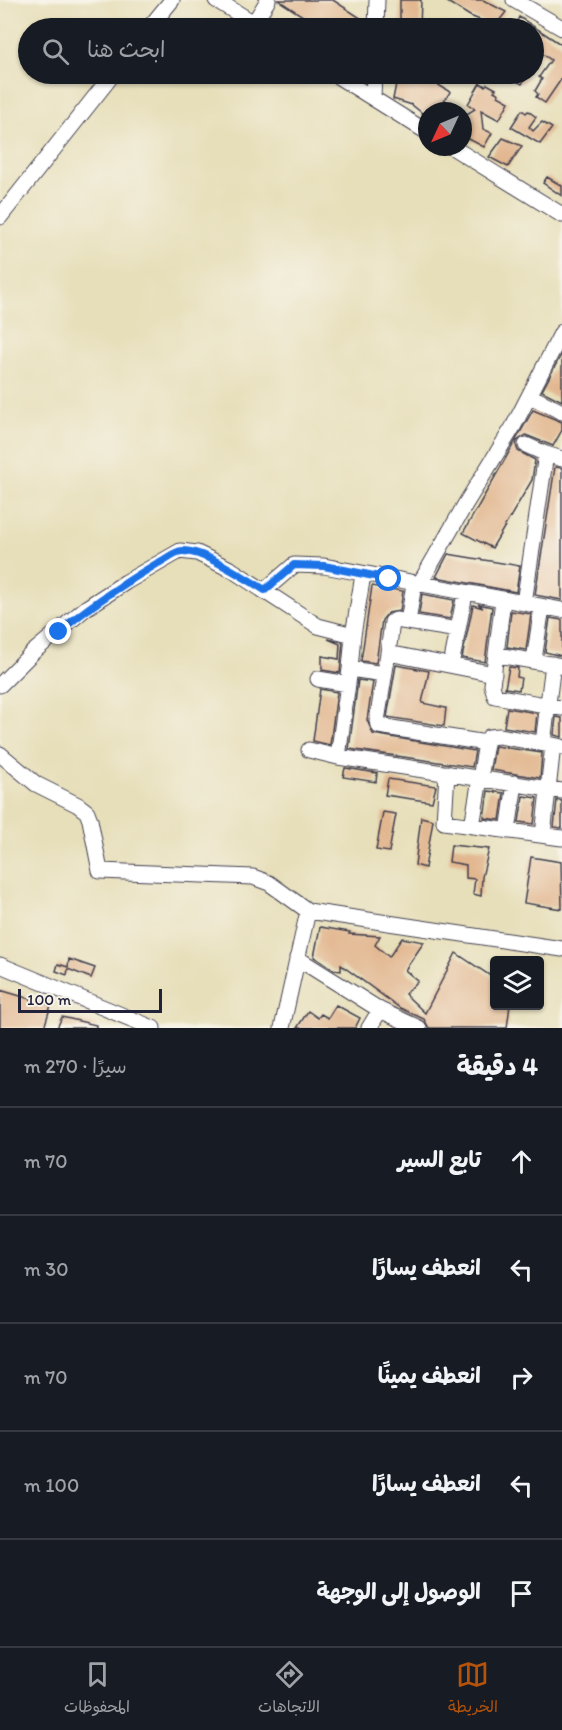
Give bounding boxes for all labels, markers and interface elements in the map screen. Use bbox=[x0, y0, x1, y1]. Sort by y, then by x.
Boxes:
search box bbox=[18, 18, 544, 84]
icon: search bbox=[39, 35, 72, 68]
text: ابحث هنا bbox=[87, 36, 166, 63]
north arrow bbox=[418, 102, 472, 156]
route start bbox=[375, 565, 401, 591]
route end bbox=[45, 618, 71, 644]
map controls bbox=[490, 956, 544, 1010]
button: layers bbox=[490, 956, 544, 1010]
scale bar bbox=[18, 986, 162, 1013]
text: 100 m bbox=[27, 990, 71, 1009]
text: 4 دقيقة bbox=[457, 1050, 538, 1082]
text: سيرًا · 270 m bbox=[24, 1054, 127, 1078]
icon: ahead bbox=[505, 1145, 538, 1178]
text: تابع السير bbox=[398, 1146, 481, 1173]
text: 70 m bbox=[24, 1149, 68, 1173]
icon: left bbox=[505, 1253, 538, 1286]
text: انعطف يسارًا bbox=[372, 1254, 481, 1281]
text: 30 m bbox=[24, 1257, 69, 1281]
icon: right bbox=[505, 1361, 538, 1394]
text: انعطف يمينًا bbox=[378, 1362, 481, 1389]
text: 70 m bbox=[24, 1365, 68, 1389]
icon: left bbox=[505, 1469, 538, 1502]
text: انعطف يسارًا bbox=[372, 1470, 481, 1497]
text: 100 m bbox=[24, 1473, 79, 1497]
icon: arrive bbox=[505, 1577, 538, 1610]
text: الوصول إلى الوجهة bbox=[316, 1578, 481, 1605]
tab: المحفوظات bbox=[64, 1658, 130, 1721]
tab: الاتجاهات bbox=[258, 1658, 320, 1721]
tab: الخريطة bbox=[448, 1658, 498, 1721]

